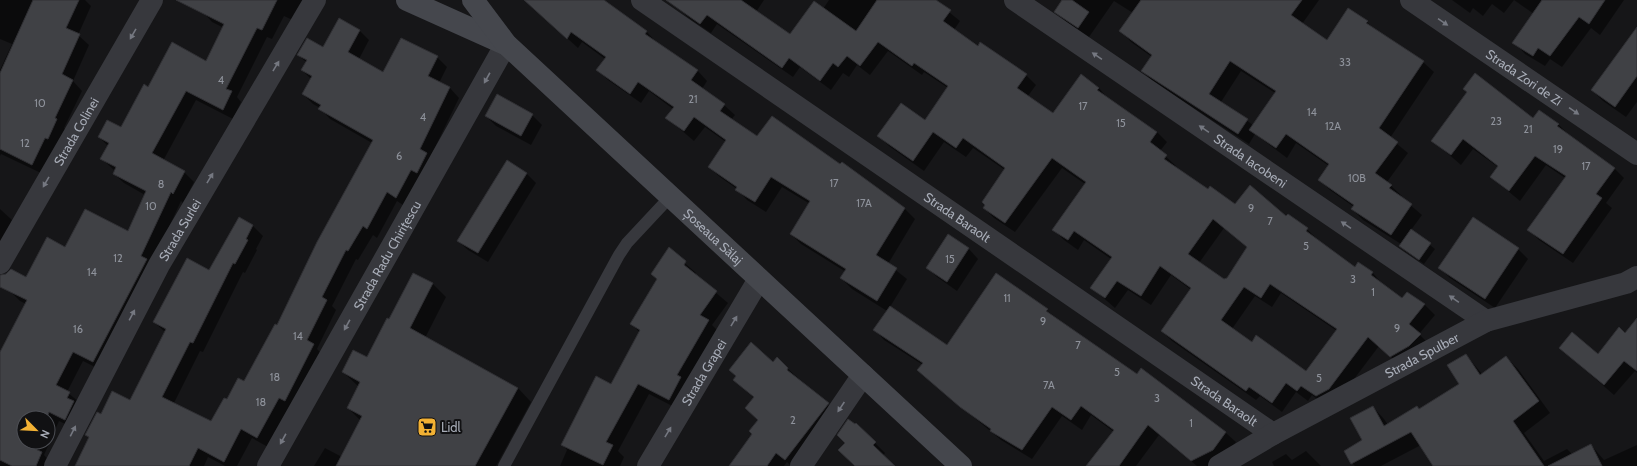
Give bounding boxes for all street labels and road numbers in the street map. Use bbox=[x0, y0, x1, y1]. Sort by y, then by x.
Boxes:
street label: Strada Zori de Zi bbox=[1483, 46, 1565, 109]
street label: Strada Colinei bbox=[50, 94, 102, 168]
street label: Strada Iacobeni bbox=[1211, 130, 1290, 191]
street label: Strada Baraolt bbox=[921, 189, 994, 246]
street label: Strada Surlei bbox=[155, 196, 204, 264]
street label: Strada Radu Chirițescu bbox=[350, 197, 424, 313]
street label: Șoseaua Sălaj bbox=[680, 205, 746, 269]
street label: Strada Spulber bbox=[1382, 329, 1462, 381]
street label: Strada Grapei bbox=[678, 336, 729, 408]
street label: Strada Baraolt bbox=[1188, 372, 1261, 430]

